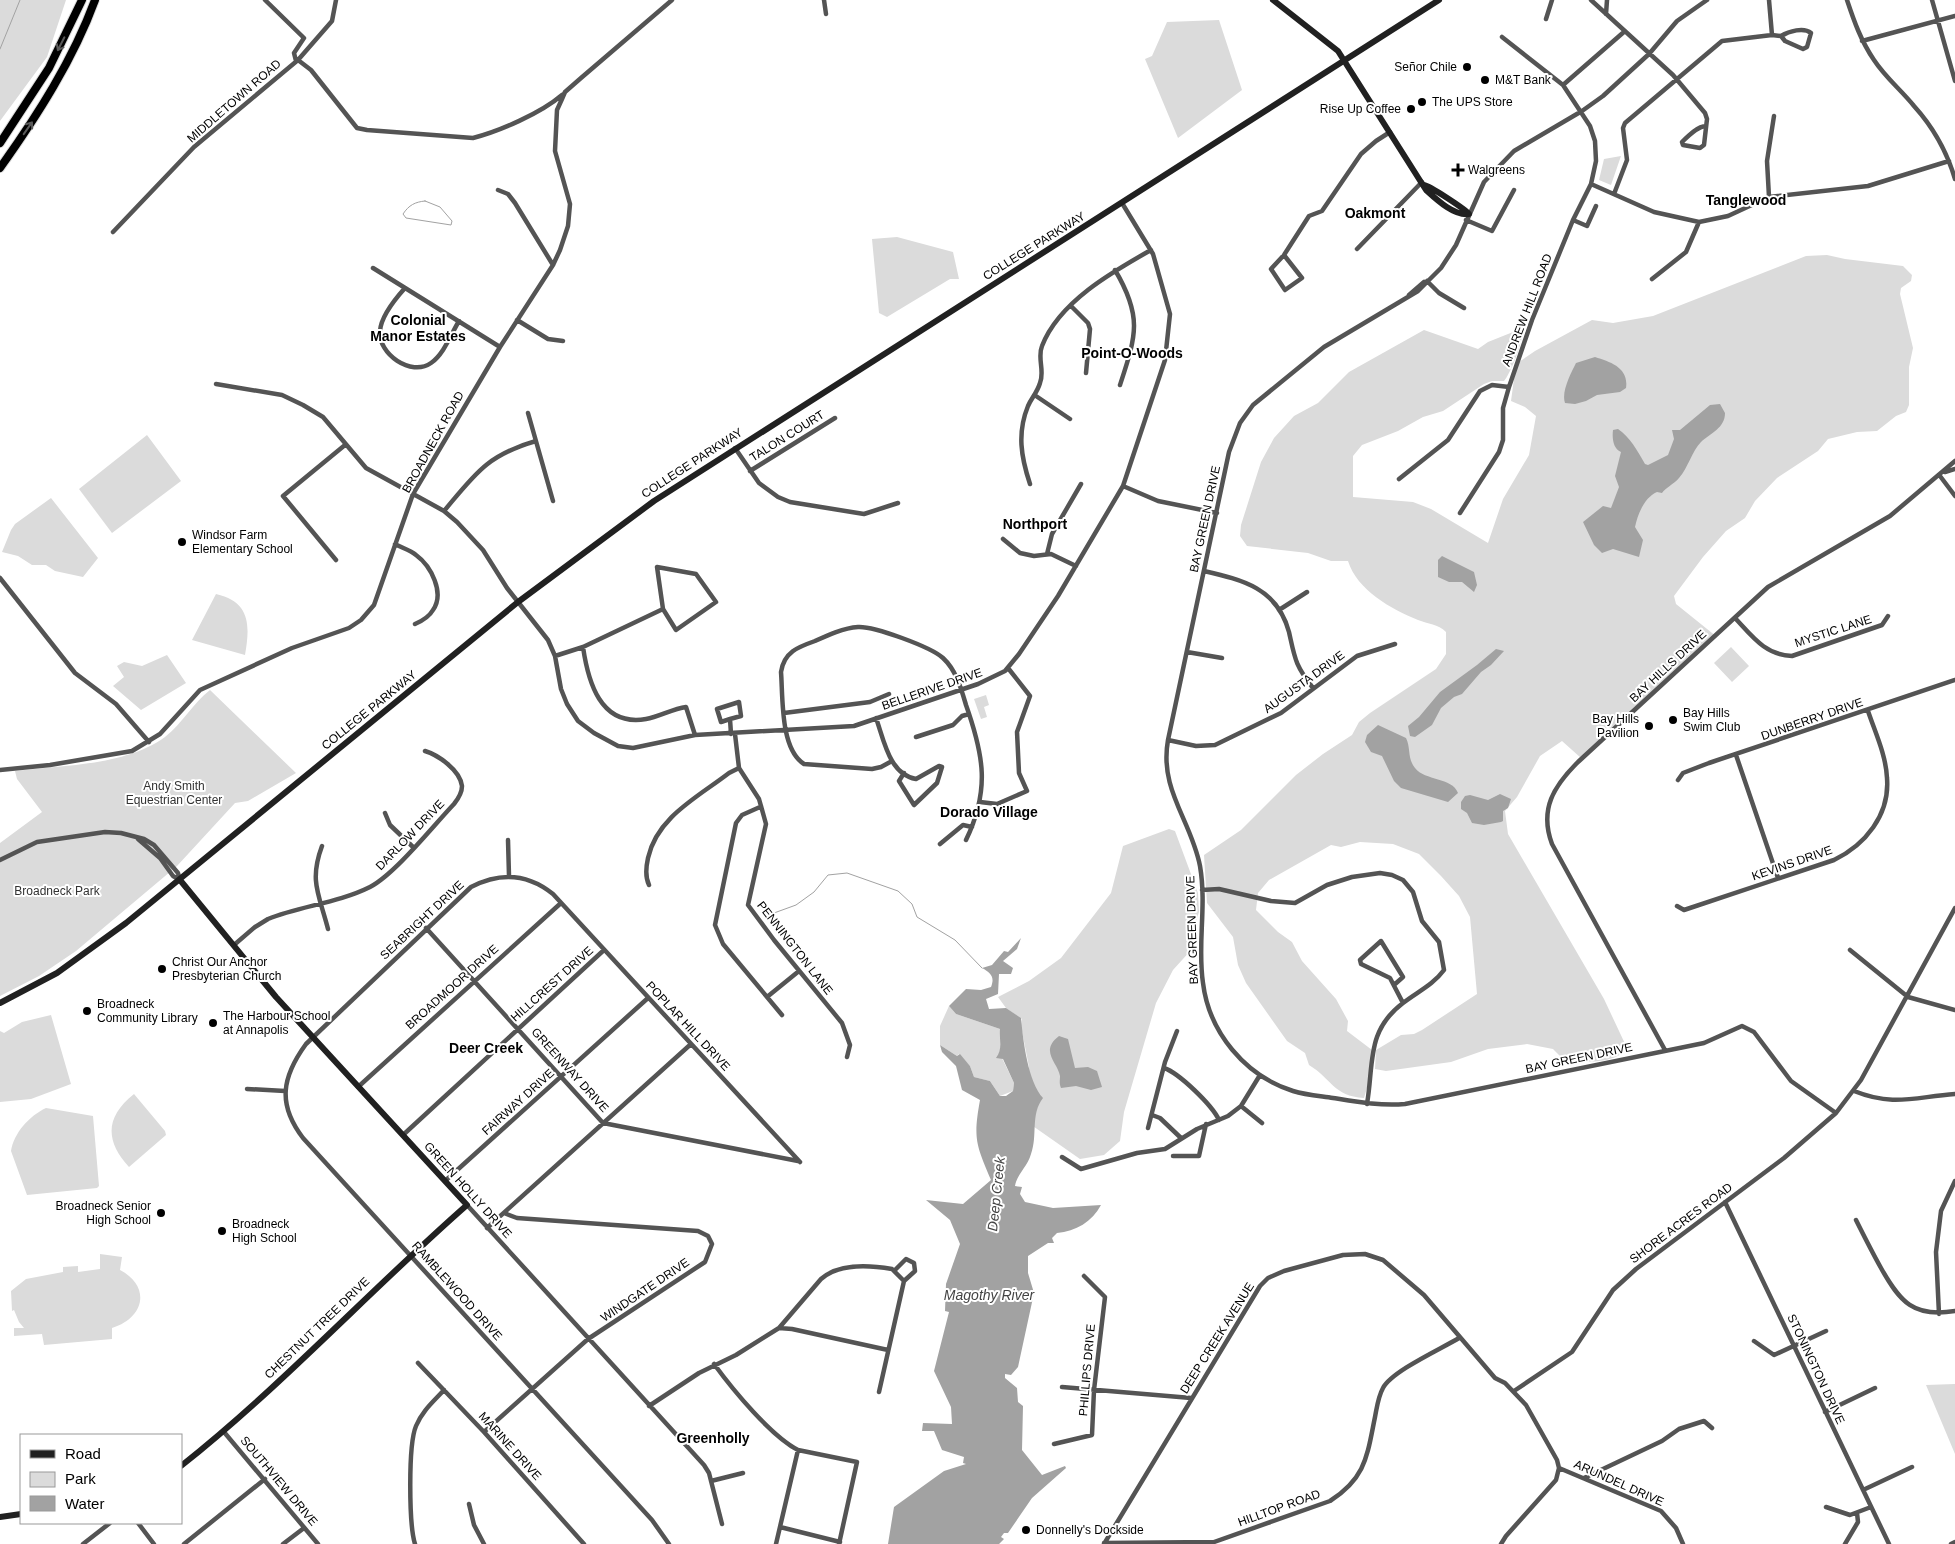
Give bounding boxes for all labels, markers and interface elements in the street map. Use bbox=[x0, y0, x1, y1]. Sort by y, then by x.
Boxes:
one-way arrow bbox=[56, 36, 65, 51]
street label: MIDDLETOWN ROAD bbox=[184, 56, 284, 146]
place label: Señor Chile bbox=[1394, 60, 1457, 74]
marker: Señor Chile bbox=[1461, 61, 1473, 73]
place label: M&T Bank bbox=[1495, 73, 1552, 87]
marker: M&T Bank bbox=[1479, 74, 1491, 86]
place label: The UPS Store bbox=[1432, 95, 1513, 109]
marker: The UPS Store bbox=[1416, 96, 1428, 108]
place label: Rise Up Coffee bbox=[1320, 102, 1401, 116]
marker: Rise Up Coffee bbox=[1405, 103, 1417, 115]
one-way arrow bbox=[23, 121, 33, 135]
place label: Walgreens bbox=[1468, 163, 1525, 177]
marker: Walgreens bbox=[1452, 164, 1464, 176]
district label: Tanglewood bbox=[1706, 192, 1786, 208]
district label: Oakmont bbox=[1345, 205, 1406, 221]
street label: COLLEGE PARKWAY bbox=[980, 209, 1088, 283]
street label: ANDREW HILL ROAD bbox=[1499, 251, 1555, 368]
district label: Colonial Manor Estates bbox=[370, 312, 466, 344]
district label: Point-O-Woods bbox=[1081, 345, 1183, 361]
street label: BROADNECK ROAD bbox=[399, 388, 467, 495]
street label: TALON COURT bbox=[747, 407, 827, 464]
street label: COLLEGE PARKWAY bbox=[639, 425, 745, 501]
street label: BAY GREEN DRIVE bbox=[1187, 464, 1223, 574]
district label: Northport bbox=[1003, 516, 1068, 532]
place label: Windsor Farm Elementary School bbox=[192, 528, 293, 556]
marker: Windsor Farm Elementary School bbox=[176, 536, 188, 548]
street label: MYSTIC LANE bbox=[1793, 612, 1873, 650]
street label: BAY HILLS DRIVE bbox=[1627, 627, 1709, 705]
street label: AUGUSTA DRIVE bbox=[1261, 648, 1347, 716]
street label: BELLERIVE DRIVE bbox=[880, 665, 984, 713]
street label: COLLEGE PARKWAY bbox=[319, 667, 419, 753]
street label: DUNBERRY DRIVE bbox=[1759, 695, 1865, 743]
place label: Bay Hills Swim Club bbox=[1683, 706, 1741, 734]
place label: Bay Hills Pavilion bbox=[1592, 712, 1639, 740]
marker: Bay Hills Swim Club bbox=[1667, 714, 1679, 726]
marker: Bay Hills Pavilion bbox=[1643, 720, 1655, 732]
park label: Andy Smith Equestrian Center bbox=[126, 779, 222, 807]
street label: DARLOW DRIVE bbox=[373, 797, 447, 873]
district label: Dorado Village bbox=[940, 804, 1038, 820]
street label: KEVINS DRIVE bbox=[1750, 843, 1834, 883]
street label: BAY GREEN DRIVE bbox=[1183, 875, 1201, 985]
street label: SEABRIGHT DRIVE bbox=[377, 878, 467, 962]
park label: Broadneck Park bbox=[14, 884, 101, 898]
street label: PENNINGTON LANE bbox=[754, 899, 836, 997]
street label: BROADMOOR DRIVE bbox=[403, 942, 501, 1032]
street label: HILLCREST DRIVE bbox=[508, 943, 596, 1025]
place label: Christ Our Anchor Presbyterian Church bbox=[172, 955, 281, 983]
marker: Christ Our Anchor Presbyterian Church bbox=[156, 963, 168, 975]
street label: POPLAR HILL DRIVE bbox=[643, 978, 733, 1074]
place label: Broadneck Community Library bbox=[97, 997, 198, 1025]
marker: Broadneck Community Library bbox=[81, 1005, 93, 1017]
place label: The Harbour School at Annapolis bbox=[223, 1009, 330, 1037]
marker: The Harbour School at Annapolis bbox=[207, 1017, 219, 1029]
street label: GREENWAY DRIVE bbox=[529, 1025, 611, 1115]
district label: Deer Creek bbox=[449, 1040, 523, 1056]
street label: BAY GREEN DRIVE bbox=[1524, 1040, 1634, 1076]
street label: FAIRWAY DRIVE bbox=[479, 1066, 557, 1138]
street label: GREEN HOLLY DRIVE bbox=[421, 1139, 515, 1241]
water label: Deep Creek bbox=[984, 1155, 1008, 1232]
street label: SHORE ACRES ROAD bbox=[1627, 1180, 1735, 1266]
place label: Broadneck Senior High School bbox=[56, 1199, 151, 1227]
marker: Broadneck Senior High School bbox=[155, 1207, 167, 1219]
place label: Broadneck High School bbox=[232, 1217, 297, 1245]
marker: Broadneck High School bbox=[216, 1225, 228, 1237]
street label: RAMBLEWOOD DRIVE bbox=[409, 1239, 505, 1343]
street label: WINDGATE DRIVE bbox=[598, 1255, 692, 1325]
street label: CHESTNUT TREE DRIVE bbox=[262, 1274, 372, 1382]
street label: DEEP CREEK AVENUE bbox=[1177, 1280, 1257, 1396]
water label: Magothy River bbox=[944, 1287, 1035, 1303]
street label: STONINGTON DRIVE bbox=[1784, 1312, 1848, 1426]
street label: PHILLIPS DRIVE bbox=[1076, 1323, 1098, 1417]
street label: MARINE DRIVE bbox=[476, 1409, 544, 1483]
district label: Greenholly bbox=[676, 1430, 750, 1446]
street label: SOUTHVIEW DRIVE bbox=[237, 1433, 321, 1529]
legend bbox=[20, 1434, 182, 1524]
text: Road bbox=[65, 1445, 101, 1462]
street label: ARUNDEL DRIVE bbox=[1572, 1457, 1666, 1509]
text: Park bbox=[65, 1470, 96, 1487]
street label: HILLTOP ROAD bbox=[1236, 1486, 1322, 1529]
text: Water bbox=[65, 1495, 104, 1512]
place label: Donnelly's Dockside bbox=[1036, 1523, 1144, 1537]
marker: Donnelly's Dockside bbox=[1020, 1524, 1032, 1536]

